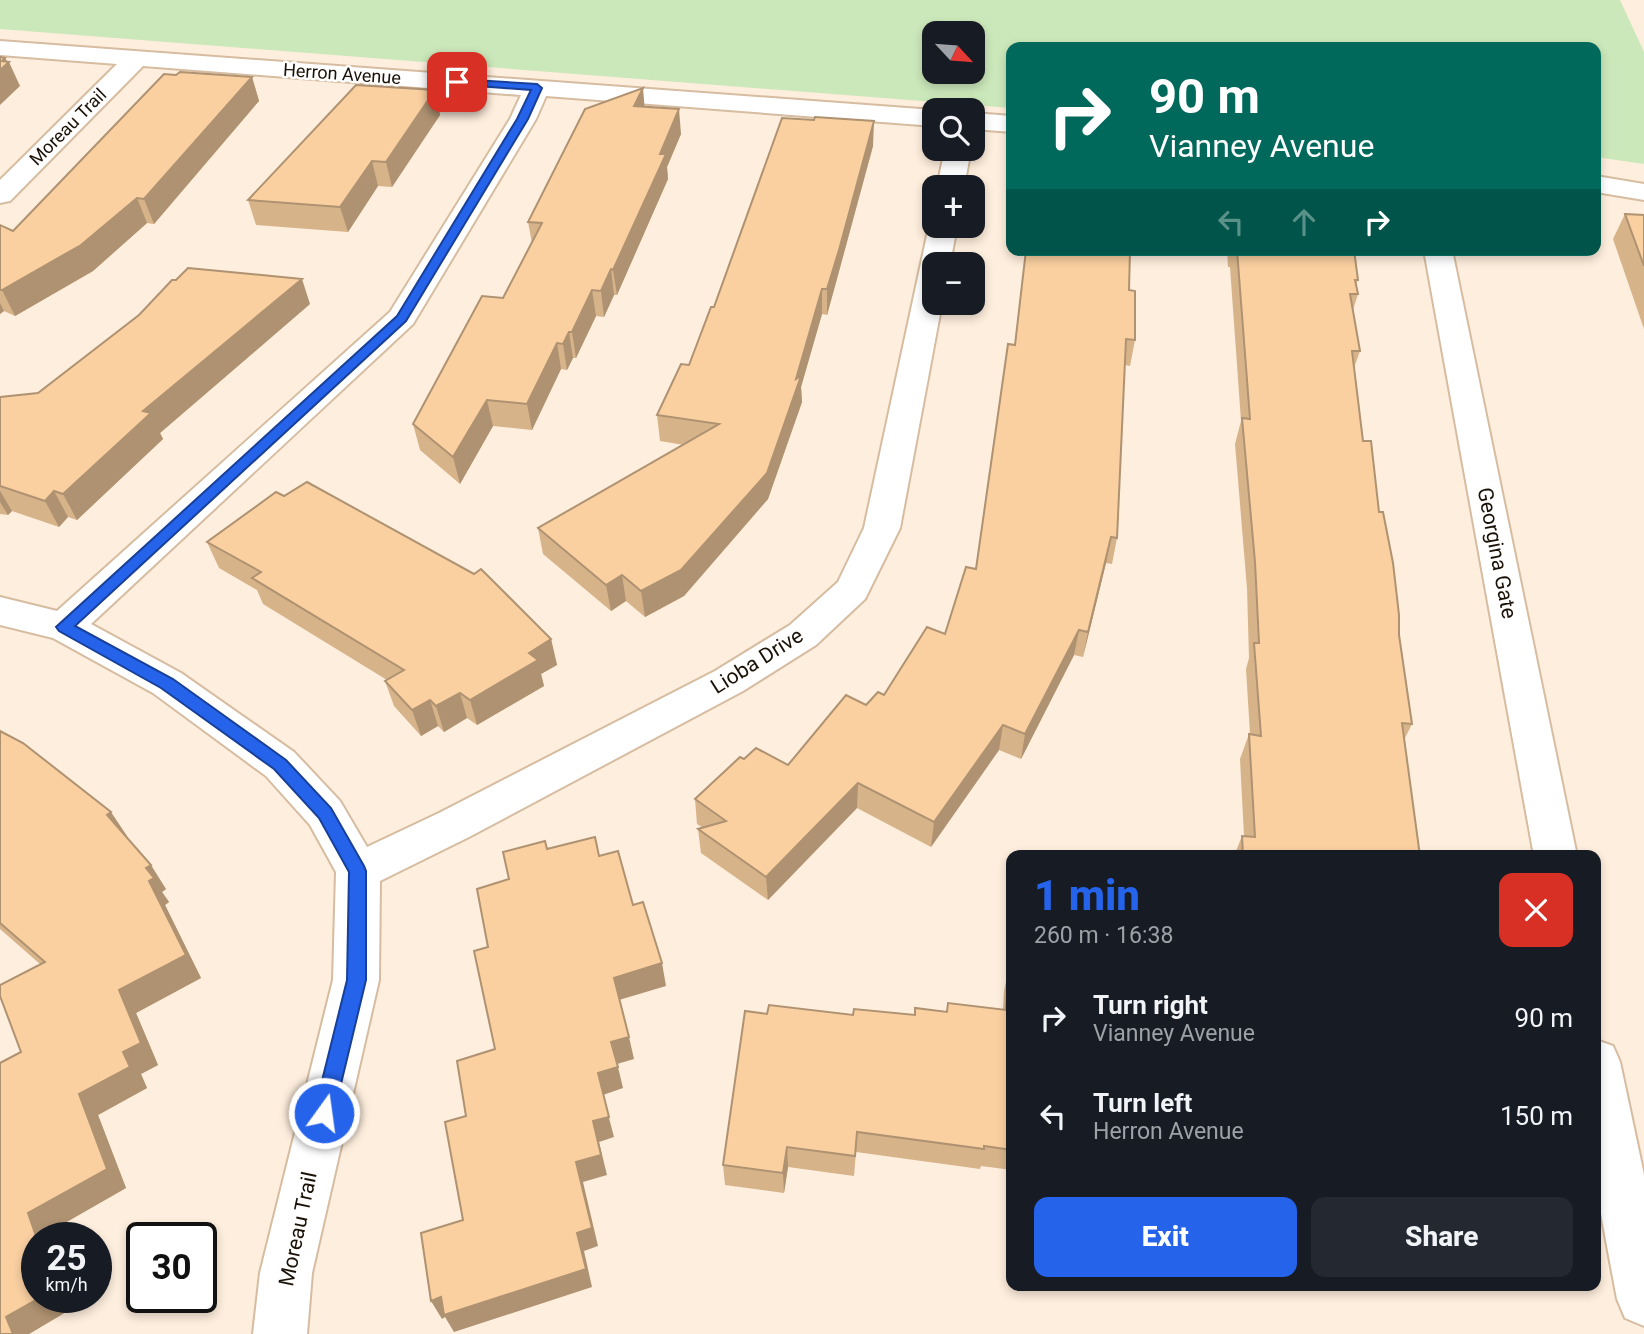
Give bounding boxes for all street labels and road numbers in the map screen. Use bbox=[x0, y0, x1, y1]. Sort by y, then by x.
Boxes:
street label: Herron Avenue bbox=[282, 59, 402, 88]
street label: Moreau Trail bbox=[25, 84, 110, 169]
street label: Georgina Gate bbox=[1473, 485, 1521, 621]
street label: Lioba Drive bbox=[707, 623, 807, 699]
street label: Moreau Trail bbox=[274, 1170, 322, 1288]

